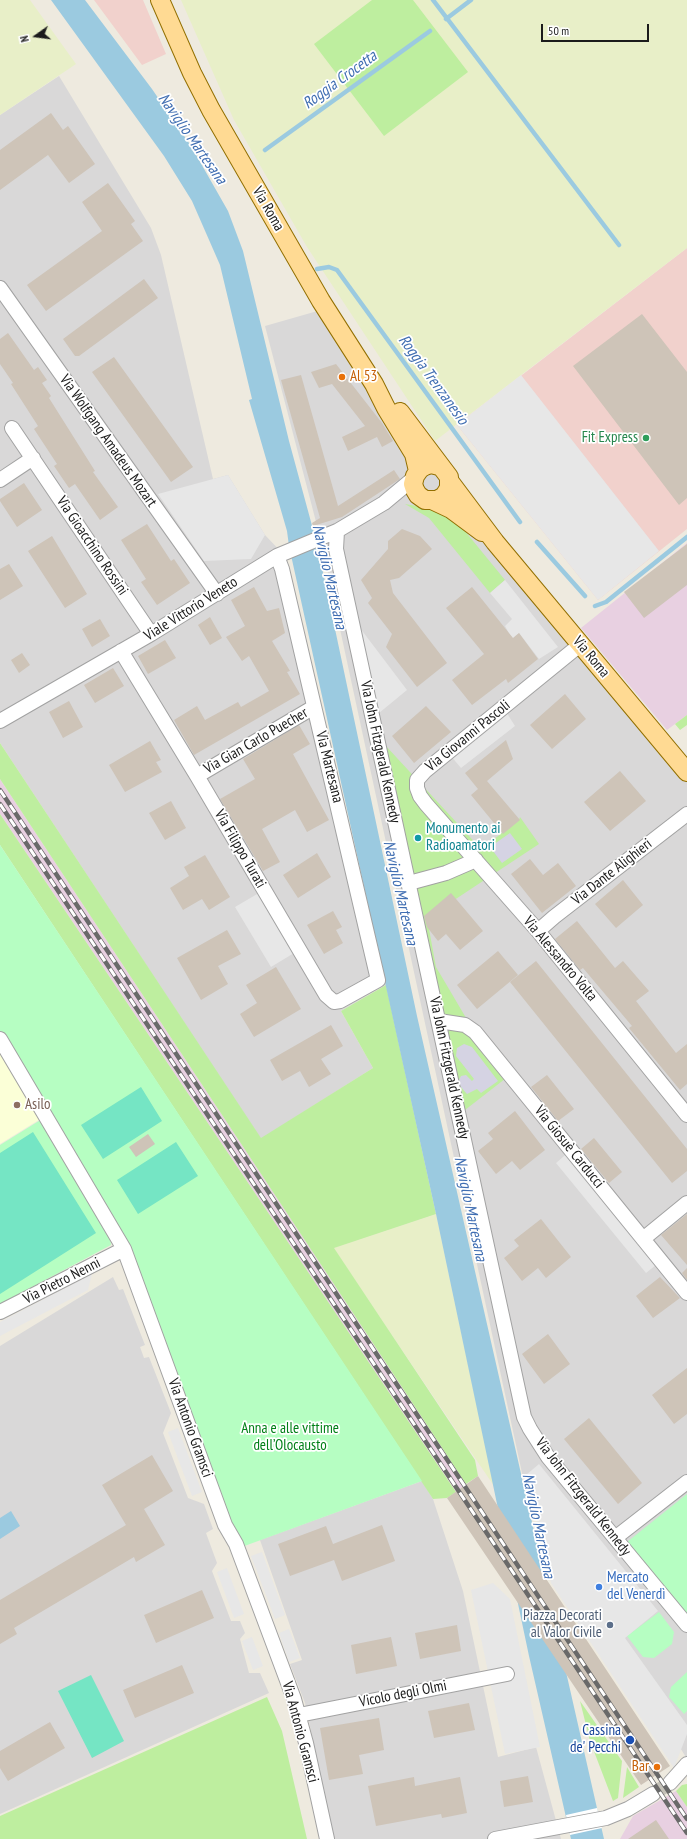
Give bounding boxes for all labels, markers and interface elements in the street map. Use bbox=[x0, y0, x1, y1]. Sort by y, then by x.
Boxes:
north arrow bbox=[16, 16, 56, 56]
scale bar bbox=[543, 16, 651, 42]
text: 50 m bbox=[548, 23, 569, 38]
text: N bbox=[17, 34, 32, 43]
water label: Roggia Crocetta bbox=[299, 47, 381, 113]
water label: Naviglio Martesana bbox=[154, 90, 230, 188]
street label: Via Roma bbox=[248, 184, 288, 234]
water label: Roggia Trenzanesio bbox=[394, 331, 472, 429]
place label: Al 53 bbox=[350, 368, 377, 386]
street label: Via Wolfgang Amadeus Mozart bbox=[55, 371, 161, 511]
marker: Al 53 bbox=[337, 372, 347, 382]
place label: Fit Express bbox=[582, 429, 638, 447]
marker: Fit Express bbox=[641, 433, 651, 443]
street label: Via Gioacchino Rossini bbox=[52, 493, 132, 599]
water label: Naviglio Martesana bbox=[308, 523, 350, 631]
street label: Viale Vittorio Veneto bbox=[141, 573, 241, 645]
street label: Via Roma bbox=[569, 633, 613, 681]
street label: Via John Fitzgerald Kennedy bbox=[356, 679, 404, 825]
street label: Via Giovanni Pascoli bbox=[422, 696, 514, 776]
street label: Via Gian Carlo Puecher bbox=[201, 704, 311, 778]
street label: Via Martesana bbox=[311, 729, 347, 805]
street label: Via Filippo Turati bbox=[210, 807, 270, 891]
place label: Monumento ai Radioamatori bbox=[426, 820, 501, 855]
marker: Monumento ai Radioamatori bbox=[413, 833, 423, 843]
street label: Via Dante Alighieri bbox=[568, 835, 656, 909]
water label: Naviglio Martesana bbox=[379, 839, 421, 947]
street label: Via Alessandro Volta bbox=[519, 913, 601, 1005]
street label: Via John Fitzgerald Kennedy bbox=[425, 995, 473, 1141]
place label: Asilo bbox=[25, 1096, 50, 1114]
marker: Asilo bbox=[12, 1100, 22, 1110]
street label: Via Giosuè Carducci bbox=[530, 1102, 608, 1192]
water label: Naviglio Martesana bbox=[450, 1155, 490, 1263]
street label: Via Pietro Nenni bbox=[20, 1254, 104, 1308]
street label: Via Antonio Gramsci bbox=[164, 1376, 216, 1480]
park label: Anna e alle vittime dell’Olocausto bbox=[241, 1420, 339, 1455]
street label: Via John Fitzgerald Kennedy bbox=[531, 1434, 635, 1560]
water label: Naviglio Martesana bbox=[518, 1472, 558, 1580]
place label: Mercato del Venerdì bbox=[607, 1569, 665, 1604]
marker: Mercato del Venerdì bbox=[594, 1582, 604, 1592]
place label: Piazza Decorati al Valor Civile bbox=[523, 1607, 602, 1642]
marker: Piazza Decorati al Valor Civile bbox=[605, 1620, 615, 1630]
street label: Vicolo degli Olmi bbox=[358, 1677, 448, 1711]
street label: Via Antonio Gramsci bbox=[278, 1679, 322, 1785]
place label: Cassina de' Pecchi bbox=[570, 1722, 621, 1757]
marker: Cassina de' Pecchi bbox=[624, 1734, 636, 1746]
place label: Bar bbox=[632, 1758, 649, 1776]
marker: Bar bbox=[652, 1762, 662, 1772]

